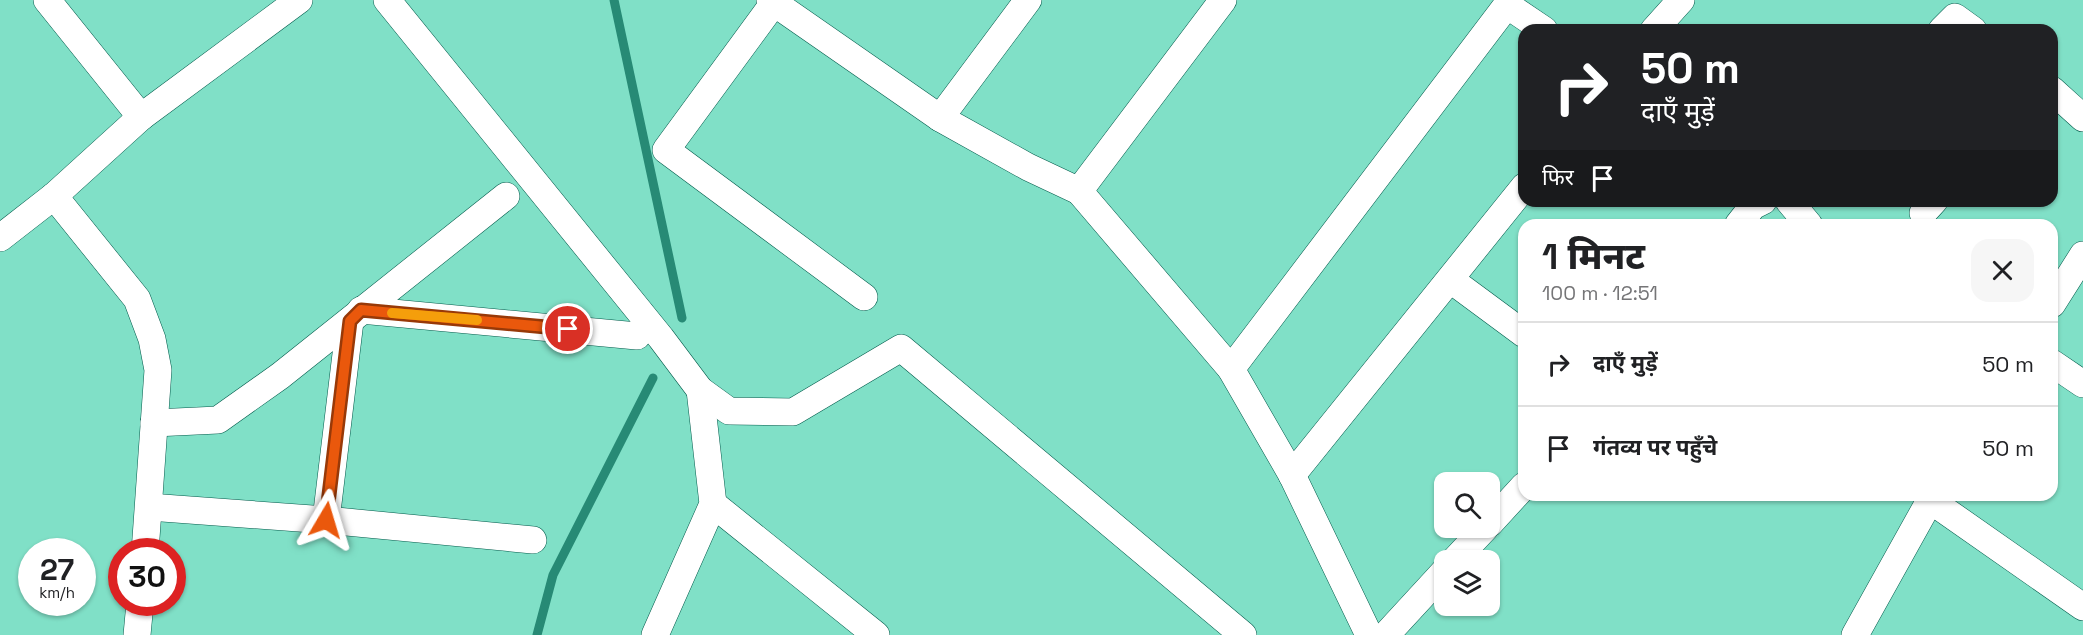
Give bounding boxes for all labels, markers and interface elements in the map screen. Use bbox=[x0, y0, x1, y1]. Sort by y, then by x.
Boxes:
text: 50 m bbox=[1641, 42, 1740, 95]
icon: right bbox=[1542, 48, 1620, 126]
text: दाएँ मुड़ें bbox=[1641, 94, 1715, 129]
icon: arrive bbox=[1586, 162, 1619, 195]
text: फिर bbox=[1542, 163, 1574, 191]
text: 1 मिनट bbox=[1542, 234, 1645, 280]
button: close bbox=[1971, 239, 2034, 302]
text: 100 m · 12:51 bbox=[1542, 280, 1658, 306]
pin bbox=[542, 303, 593, 354]
icon: arrive bbox=[551, 312, 584, 345]
icon: right bbox=[1542, 348, 1575, 381]
text: दाएँ मुड़ें bbox=[1593, 349, 1658, 377]
text: 50 m bbox=[1982, 350, 2034, 378]
icon: arrive bbox=[1542, 432, 1575, 465]
text: गंतव्य पर पहुँचे bbox=[1593, 433, 1717, 461]
text: 50 m bbox=[1982, 434, 2034, 462]
map controls bbox=[1434, 472, 1500, 616]
button: search bbox=[1434, 472, 1500, 538]
position arrow bbox=[294, 488, 358, 552]
speed limit sign: 30 bbox=[108, 538, 186, 616]
text: 27 bbox=[40, 550, 74, 589]
button: layers bbox=[1434, 550, 1500, 616]
text: km/h bbox=[39, 583, 75, 602]

